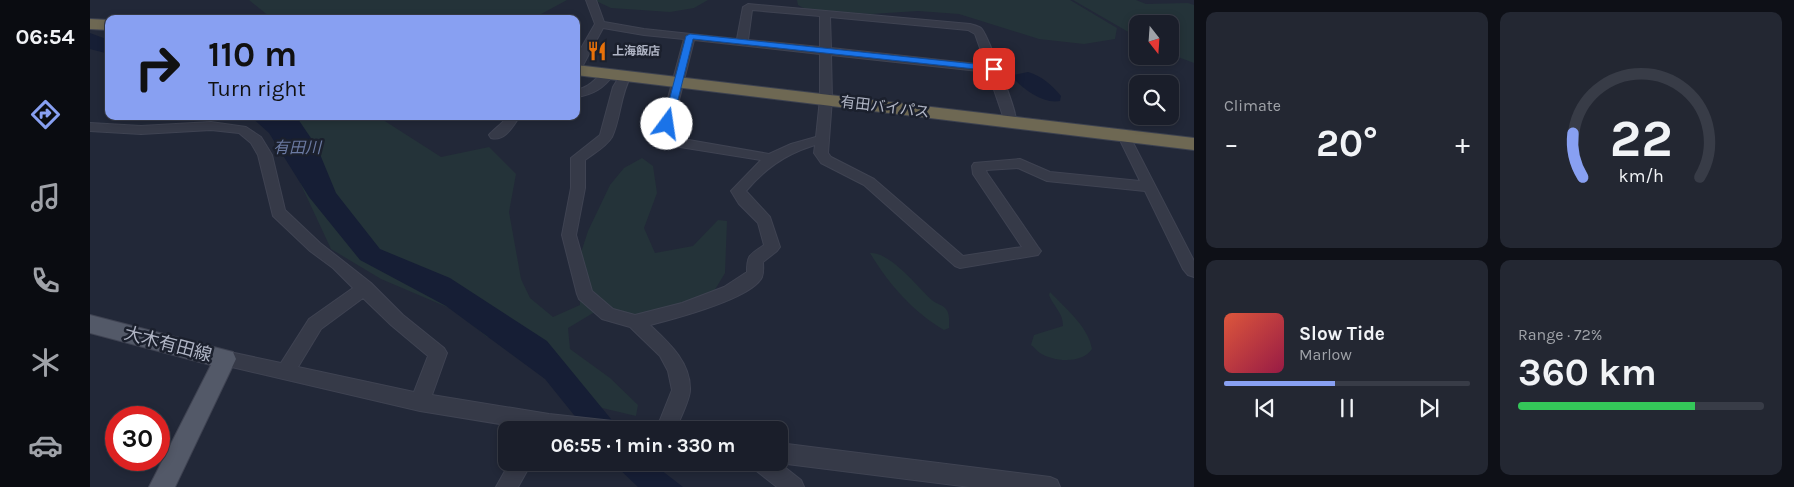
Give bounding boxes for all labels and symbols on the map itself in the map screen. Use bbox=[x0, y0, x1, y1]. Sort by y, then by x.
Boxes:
north arrow bbox=[1129, 15, 1179, 65]
restaurant icon: 上海飯店 bbox=[586, 40, 608, 62]
place label: 上海飯店 bbox=[612, 44, 660, 58]
pin bbox=[973, 48, 1015, 90]
street label: 有田バイパス bbox=[839, 93, 931, 121]
position arrow bbox=[640, 97, 692, 149]
water label: 有田川 bbox=[273, 138, 323, 157]
street label: 大木有田線 bbox=[122, 322, 214, 366]
speed limit sign: 30 bbox=[105, 406, 170, 471]

